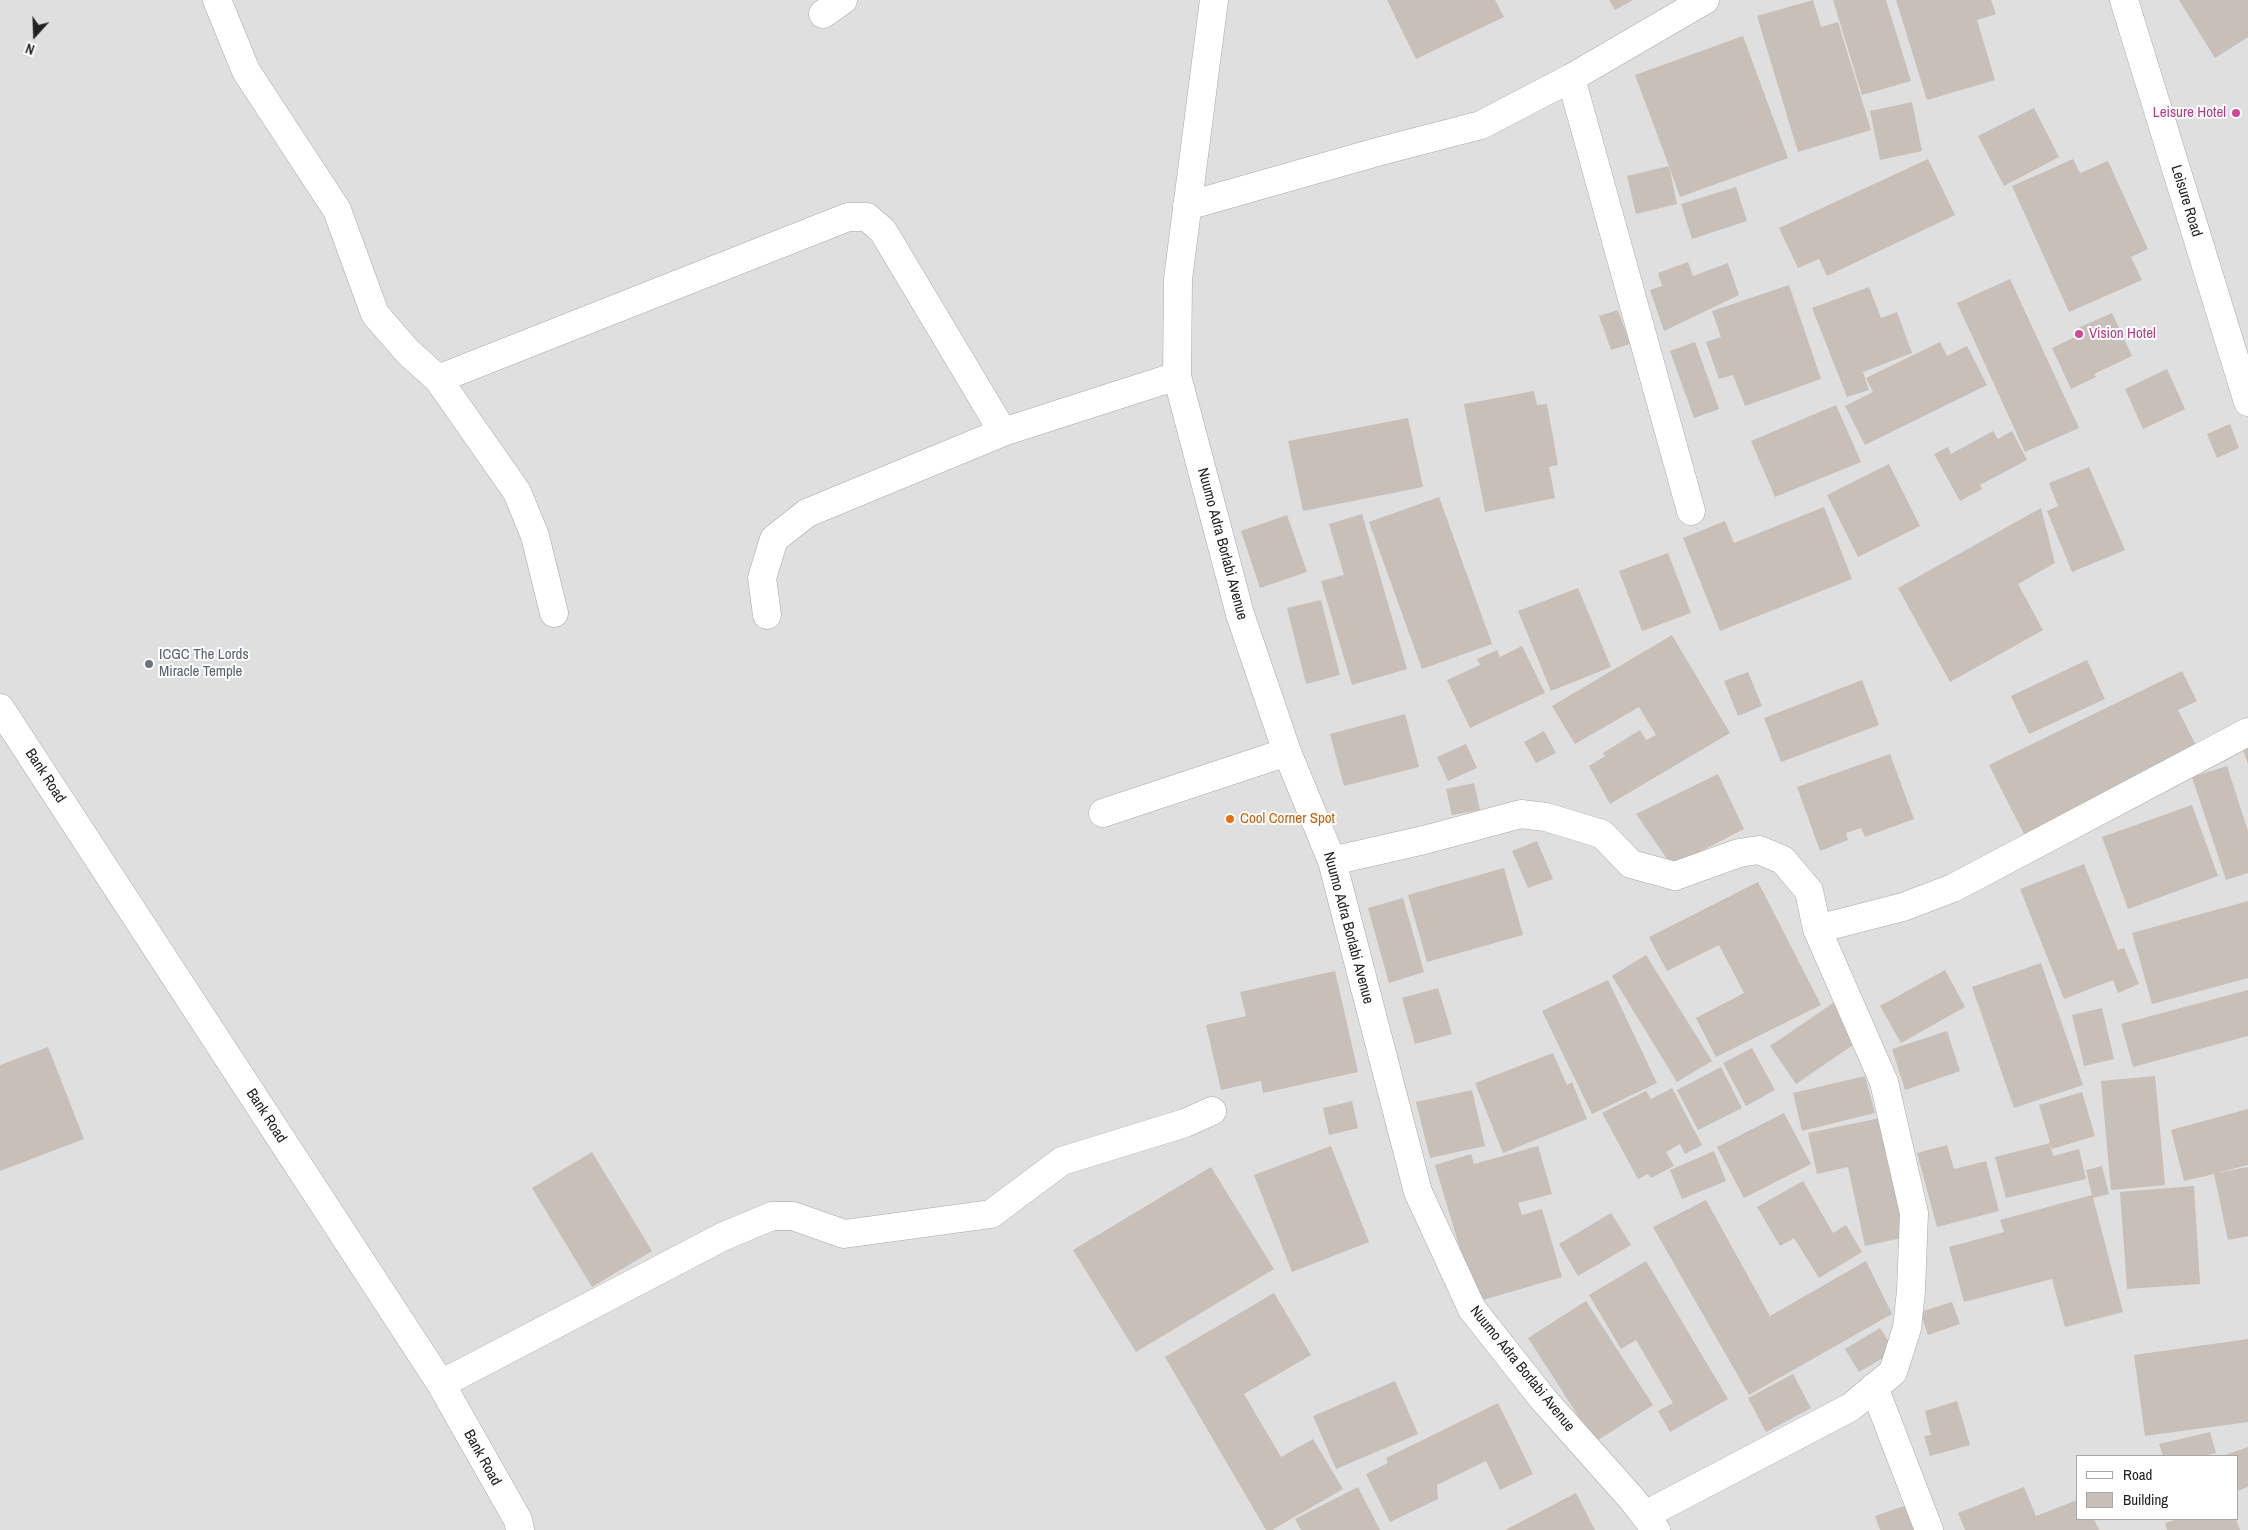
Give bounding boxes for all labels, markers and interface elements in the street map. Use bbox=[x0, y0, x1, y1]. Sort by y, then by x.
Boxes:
north arrow bbox=[10, 10, 60, 60]
text: N bbox=[23, 39, 37, 59]
place label: Leisure Hotel bbox=[2153, 104, 2226, 122]
marker: Leisure Hotel bbox=[2230, 107, 2242, 119]
street label: Leisure Road bbox=[2167, 163, 2205, 239]
place label: Vision Hotel bbox=[2089, 325, 2156, 343]
marker: Vision Hotel bbox=[2073, 328, 2085, 340]
street label: Nuumo Adra Borlabi Avenue bbox=[1193, 466, 1251, 622]
place label: ICGC The Lords Miracle Temple bbox=[159, 646, 249, 681]
marker: ICGC The Lords Miracle Temple bbox=[143, 658, 155, 670]
street label: Bank Road bbox=[21, 746, 69, 806]
place label: Cool Corner Spot bbox=[1240, 810, 1335, 828]
marker: Cool Corner Spot bbox=[1224, 813, 1236, 825]
street label: Nuumo Adra Borlabi Avenue bbox=[1319, 850, 1377, 1006]
street label: Bank Road bbox=[242, 1086, 290, 1146]
street label: Nuumo Adra Borlabi Avenue bbox=[1466, 1303, 1578, 1435]
street label: Bank Road bbox=[459, 1427, 505, 1489]
legend bbox=[2076, 1455, 2238, 1520]
text: Road bbox=[2123, 1464, 2152, 1485]
text: Building bbox=[2123, 1489, 2168, 1510]

